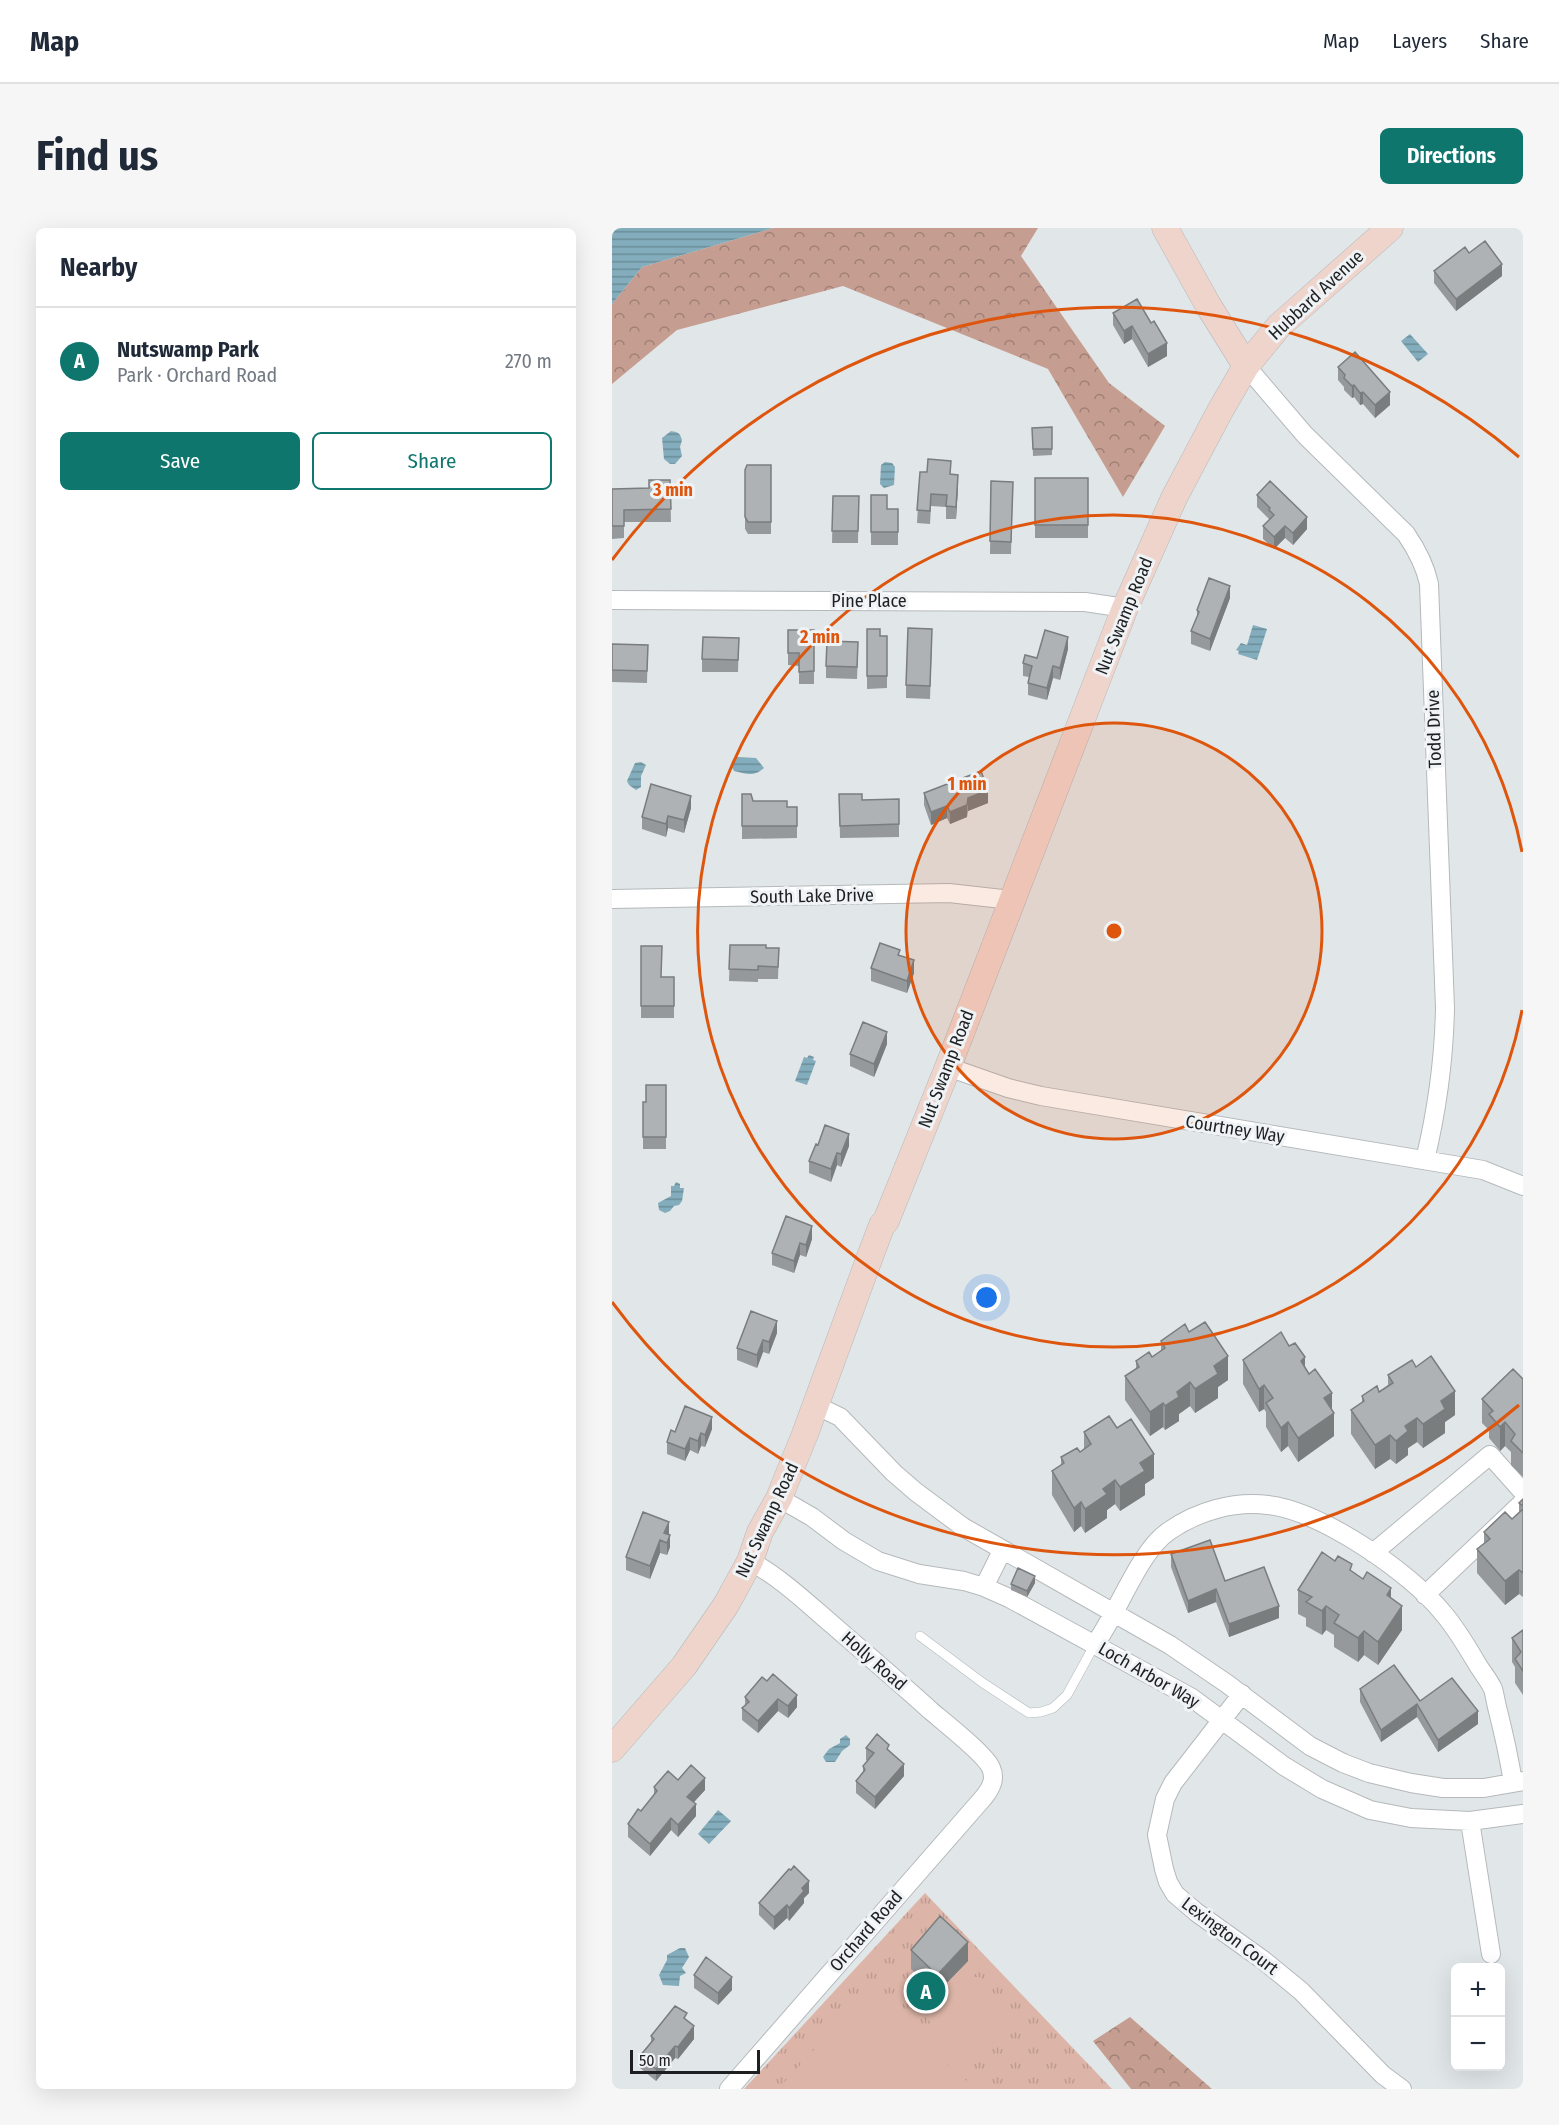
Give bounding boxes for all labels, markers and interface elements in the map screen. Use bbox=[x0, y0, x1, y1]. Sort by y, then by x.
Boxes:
text: Map bbox=[30, 25, 79, 58]
text: Map bbox=[1323, 28, 1359, 54]
text: Layers bbox=[1392, 28, 1447, 54]
text: Share bbox=[1480, 28, 1529, 54]
button: Directions bbox=[1380, 128, 1523, 184]
text: Find us bbox=[36, 131, 158, 181]
street label: Hubbard Avenue bbox=[1264, 245, 1368, 345]
text: Nearby bbox=[60, 252, 137, 283]
text: Nutswamp Park bbox=[117, 336, 259, 363]
text: A bbox=[74, 349, 85, 373]
text: 270 m bbox=[505, 349, 552, 373]
text: Park · Orchard Road bbox=[117, 363, 277, 387]
button: Save bbox=[60, 432, 300, 490]
button: Share bbox=[312, 432, 552, 490]
text: 3 min bbox=[652, 479, 693, 501]
street label: Nut Swamp Road bbox=[1090, 554, 1158, 678]
street label: Pine Place bbox=[831, 590, 907, 612]
text: 2 min bbox=[799, 626, 840, 648]
street label: Todd Drive bbox=[1422, 689, 1446, 769]
text: 1 min bbox=[947, 773, 987, 795]
street label: South Lake Drive bbox=[750, 884, 874, 908]
centre of rings bbox=[1104, 921, 1124, 941]
street label: Nut Swamp Road bbox=[913, 1007, 979, 1131]
street label: Courtney Way bbox=[1184, 1110, 1286, 1148]
your location bbox=[972, 1283, 1001, 1312]
street label: Nut Swamp Road bbox=[731, 1459, 803, 1581]
street label: Holly Road bbox=[837, 1627, 911, 1695]
street label: Loch Arbor Way bbox=[1094, 1637, 1204, 1713]
street label: Orchard Road bbox=[825, 1886, 907, 1976]
street label: Lexington Court bbox=[1177, 1893, 1283, 1980]
map controls bbox=[1451, 1963, 1505, 2071]
button: + bbox=[1451, 1963, 1505, 2017]
pin: A bbox=[906, 1968, 946, 2014]
button: − bbox=[1451, 2017, 1505, 2071]
scale bar bbox=[630, 2047, 760, 2074]
text: 50 m bbox=[639, 2051, 671, 2070]

